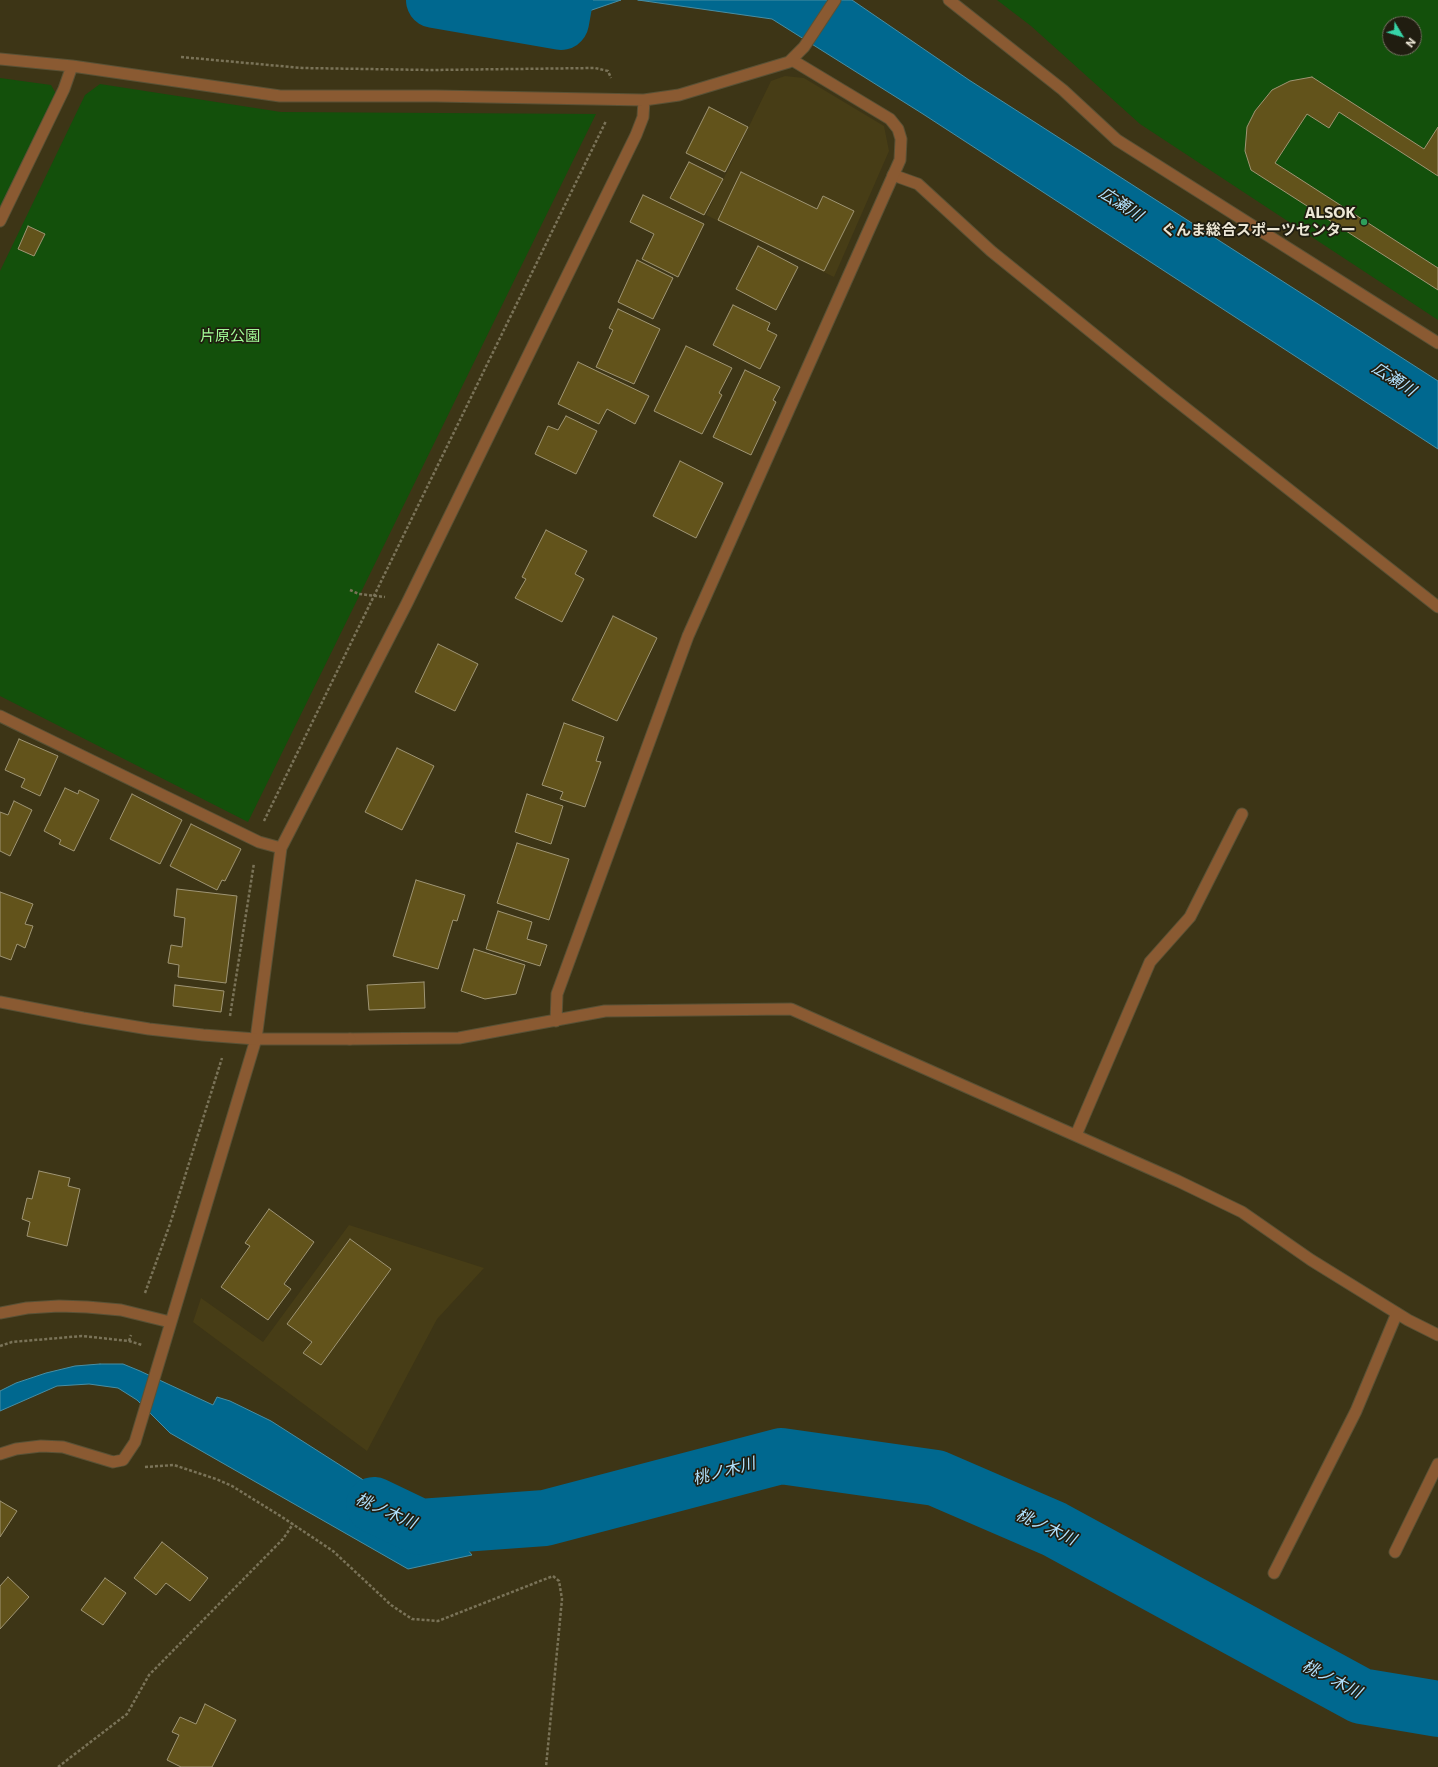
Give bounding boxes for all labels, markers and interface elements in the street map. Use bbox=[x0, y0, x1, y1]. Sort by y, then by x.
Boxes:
north arrow bbox=[1382, 16, 1422, 56]
text: N bbox=[1403, 36, 1419, 50]
water label: 広瀬川 bbox=[1096, 183, 1146, 225]
place label: ALSOK ぐんま総合スポーツセンター bbox=[1161, 204, 1356, 239]
marker: ALSOK ぐんま総合スポーツセンター bbox=[1359, 217, 1369, 227]
park label: 片原公園 bbox=[200, 327, 260, 345]
water label: 広瀬川 bbox=[1369, 358, 1419, 400]
water label: 桃ノ木川 bbox=[691, 1453, 757, 1489]
water label: 桃ノ木川 bbox=[353, 1489, 419, 1533]
water label: 桃ノ木川 bbox=[1013, 1505, 1079, 1549]
water label: 桃ノ木川 bbox=[1299, 1656, 1365, 1702]

